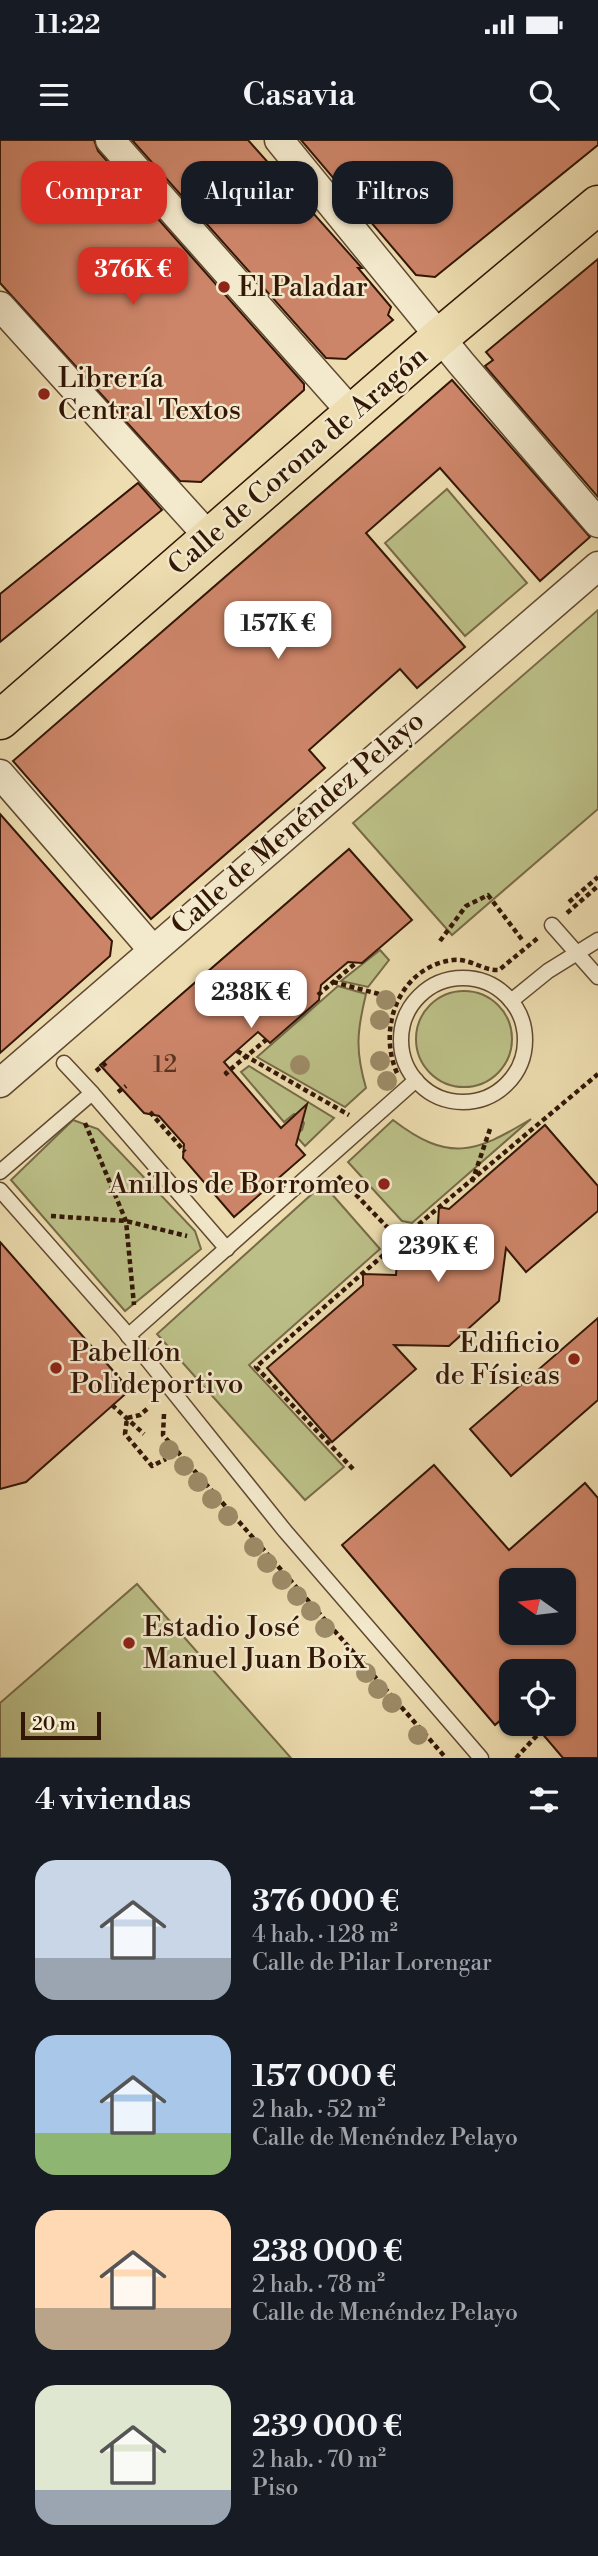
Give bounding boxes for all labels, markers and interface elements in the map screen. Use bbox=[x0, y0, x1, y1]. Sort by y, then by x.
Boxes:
text: 11:22 bbox=[35, 9, 100, 41]
text: Casavia bbox=[242, 75, 356, 115]
icon: menu bbox=[35, 76, 73, 114]
icon: search bbox=[525, 76, 563, 114]
chip: Comprar bbox=[21, 161, 167, 224]
chip: Alquilar bbox=[181, 161, 318, 224]
chip: Filtros bbox=[332, 161, 453, 224]
pin: 376K € bbox=[76, 248, 190, 307]
text: 376K € bbox=[94, 256, 172, 284]
place label: El Paladar bbox=[238, 270, 368, 305]
marker: El Paladar bbox=[216, 279, 232, 295]
street label: Calle de Corona de Aragón bbox=[161, 338, 435, 583]
place label: Librería Central Textos bbox=[58, 361, 241, 428]
marker: Librería Central Textos bbox=[36, 386, 52, 402]
pin: 157K € bbox=[221, 602, 335, 661]
text: 157K € bbox=[240, 610, 316, 638]
street label: Calle de Menéndez Pelayo bbox=[164, 704, 432, 942]
pin: 238K € bbox=[194, 970, 308, 1030]
text: 238K € bbox=[211, 979, 291, 1007]
house number: 12 bbox=[153, 1050, 177, 1080]
place label: Anillos de Borromeo bbox=[108, 1167, 370, 1202]
marker: Anillos de Borromeo bbox=[376, 1176, 392, 1192]
pin: 239K € bbox=[381, 1224, 495, 1284]
text: 239K € bbox=[398, 1233, 478, 1261]
place label: Edificio de Físicas bbox=[435, 1326, 560, 1393]
place label: Pabellón Polideportivo bbox=[70, 1335, 244, 1402]
marker: Edificio de Físicas bbox=[566, 1351, 582, 1367]
marker: Pabellón Polideportivo bbox=[48, 1360, 64, 1376]
north arrow bbox=[499, 1568, 576, 1645]
map controls bbox=[499, 1568, 576, 1736]
place label: Estadio José Manuel Juan Boix bbox=[143, 1610, 367, 1677]
marker: Estadio José Manuel Juan Boix bbox=[121, 1635, 137, 1651]
button: locate bbox=[499, 1659, 576, 1736]
scale bar bbox=[21, 1709, 102, 1741]
text: 20 m bbox=[32, 1712, 76, 1736]
text: 4 viviendas bbox=[35, 1781, 191, 1819]
icon: filters bbox=[525, 1781, 563, 1819]
text: 376 000 € bbox=[252, 1883, 399, 1921]
icon: home bbox=[91, 1888, 175, 1972]
text: 4 hab. · 128 m² bbox=[252, 1921, 398, 1949]
text: Calle de Pilar Lorengar bbox=[252, 1949, 492, 1977]
text: 157 000 € bbox=[252, 2058, 396, 2096]
icon: home bbox=[91, 2063, 175, 2147]
text: 2 hab. · 52 m² bbox=[252, 2096, 386, 2124]
text: Calle de Menéndez Pelayo bbox=[252, 2124, 518, 2152]
text: 238 000 € bbox=[252, 2233, 402, 2271]
icon: home bbox=[91, 2238, 175, 2322]
text: 2 hab. · 78 m² bbox=[252, 2271, 385, 2299]
text: Calle de Menéndez Pelayo bbox=[252, 2299, 518, 2327]
text: 239 000 € bbox=[252, 2408, 402, 2446]
icon: home bbox=[91, 2413, 175, 2497]
text: 2 hab. · 70 m² bbox=[252, 2446, 386, 2474]
text: Piso bbox=[252, 2474, 298, 2502]

